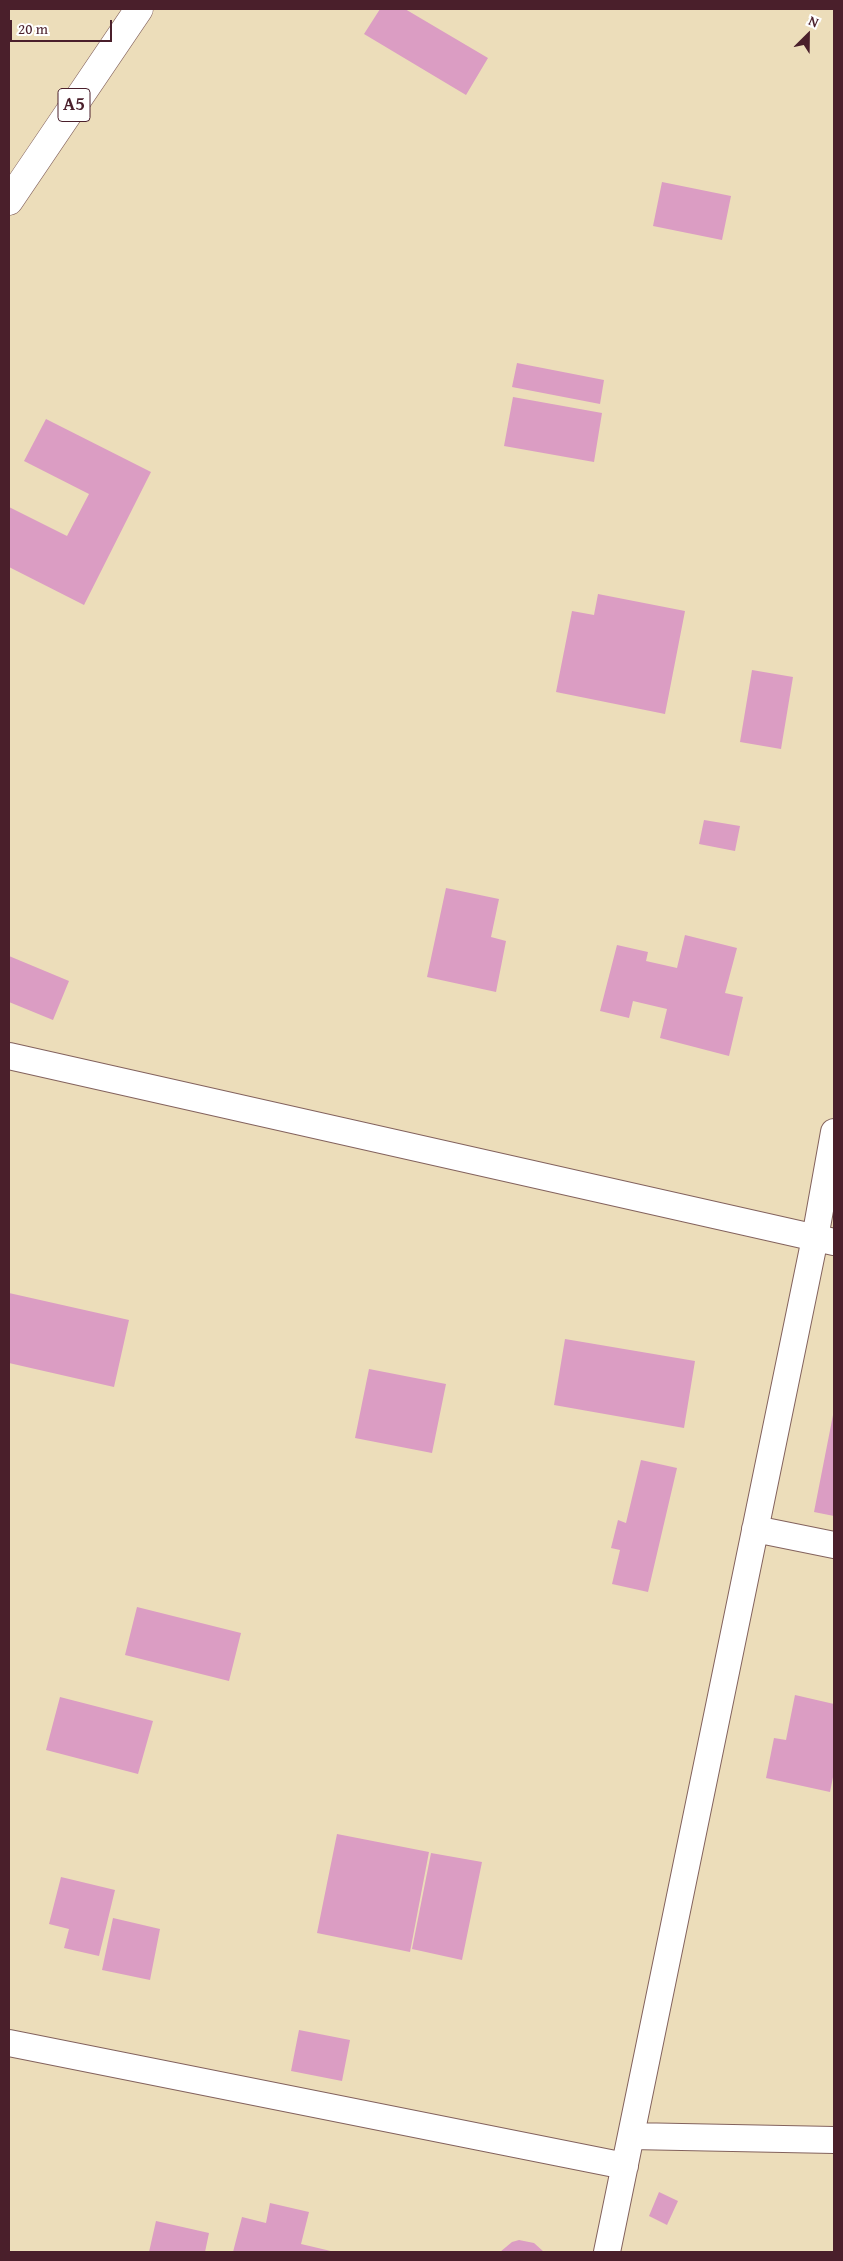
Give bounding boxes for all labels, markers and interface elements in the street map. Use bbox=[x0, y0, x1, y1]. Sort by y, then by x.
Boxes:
scale bar bbox=[12, 10, 115, 42]
north arrow bbox=[783, 10, 833, 60]
text: N bbox=[806, 10, 822, 32]
text: 20 m bbox=[18, 18, 48, 39]
road number: A5 bbox=[58, 88, 90, 122]

